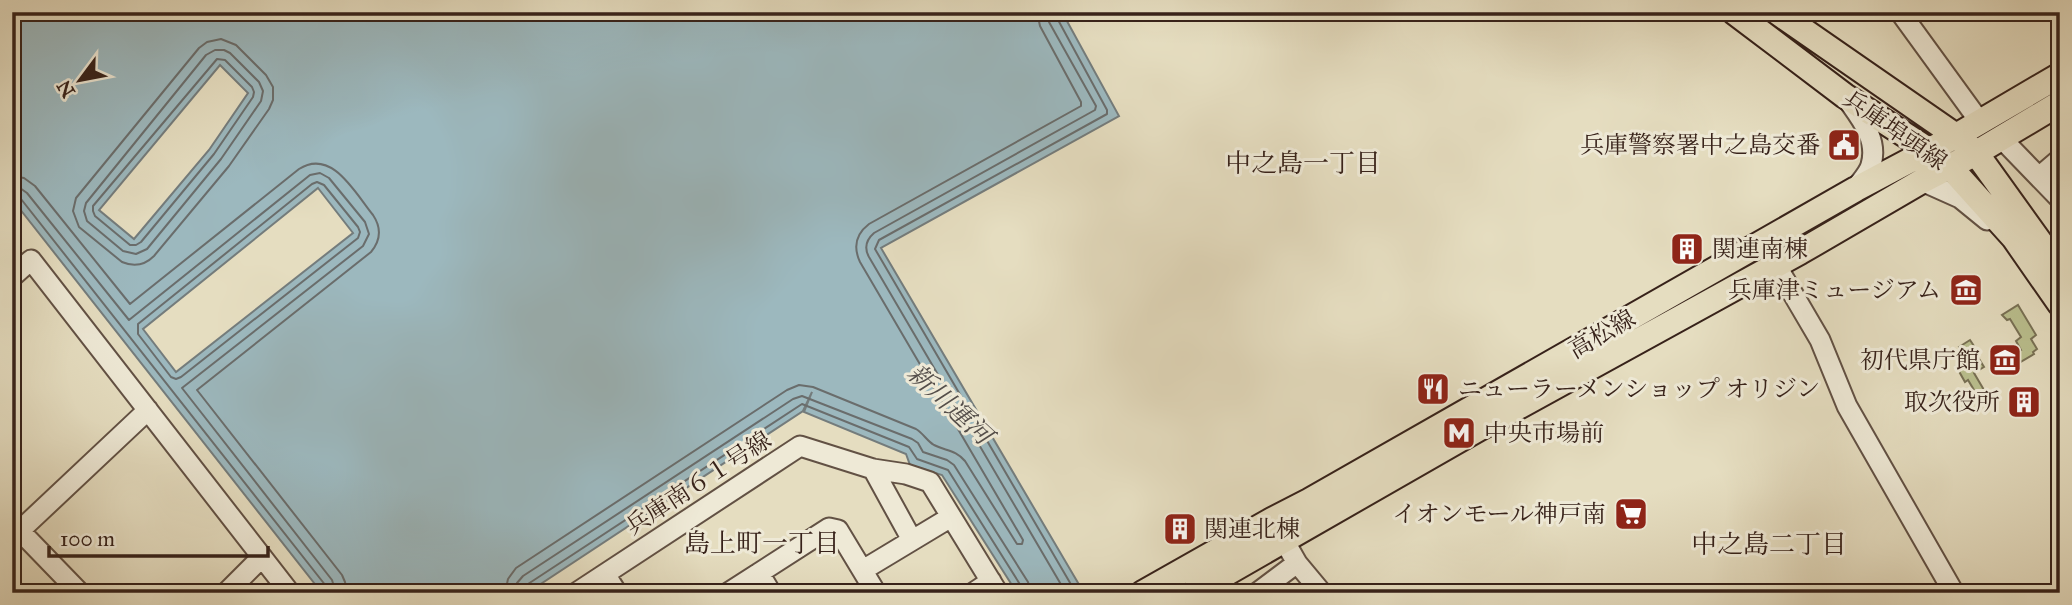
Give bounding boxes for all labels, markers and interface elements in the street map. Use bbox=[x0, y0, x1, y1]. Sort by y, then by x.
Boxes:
north arrow bbox=[46, 46, 116, 116]
text: N bbox=[52, 76, 80, 102]
street label: 兵庫埠頭線 bbox=[1837, 83, 1953, 177]
public building icon: 兵庫警察署中之島交番 bbox=[1825, 126, 1863, 164]
place label: 兵庫警察署中之島交番 bbox=[1580, 130, 1820, 160]
district label: 中之島一丁目 bbox=[1225, 147, 1381, 179]
building icon: 関連南棟 bbox=[1668, 230, 1706, 268]
place label: 関連南棟 bbox=[1712, 234, 1808, 264]
museum icon: 兵庫津ミュージアム bbox=[1947, 271, 1985, 309]
place label: 兵庫津ミュージアム bbox=[1728, 275, 1941, 305]
street label: 高松線 bbox=[1563, 303, 1641, 365]
museum icon: 初代県庁館 bbox=[1986, 341, 2024, 379]
place label: 初代県庁館 bbox=[1860, 345, 1980, 375]
water label: 新川運河 bbox=[901, 357, 1002, 454]
restaurant icon: ニューラーメンショップ オリジン bbox=[1414, 370, 1452, 408]
place label: ニューラーメンショップ オリジン bbox=[1458, 374, 1820, 404]
building icon: 取次役所 bbox=[2005, 383, 2043, 421]
place label: 取次役所 bbox=[1904, 387, 2000, 417]
metro station icon: 中央市場前 bbox=[1440, 414, 1478, 452]
place label: 中央市場前 bbox=[1484, 418, 1604, 448]
street label: 兵庫南６１号線 bbox=[619, 425, 777, 541]
supermarket icon: イオンモール神戸南 bbox=[1612, 495, 1650, 533]
place label: イオンモール神戸南 bbox=[1392, 499, 1606, 529]
building icon: 関連北棟 bbox=[1161, 510, 1199, 548]
scale bar bbox=[49, 514, 268, 558]
place label: 関連北棟 bbox=[1204, 514, 1300, 544]
text: 100 m bbox=[60, 526, 115, 552]
district label: 島上町一丁目 bbox=[684, 527, 840, 559]
district label: 中之島二丁目 bbox=[1691, 528, 1847, 560]

